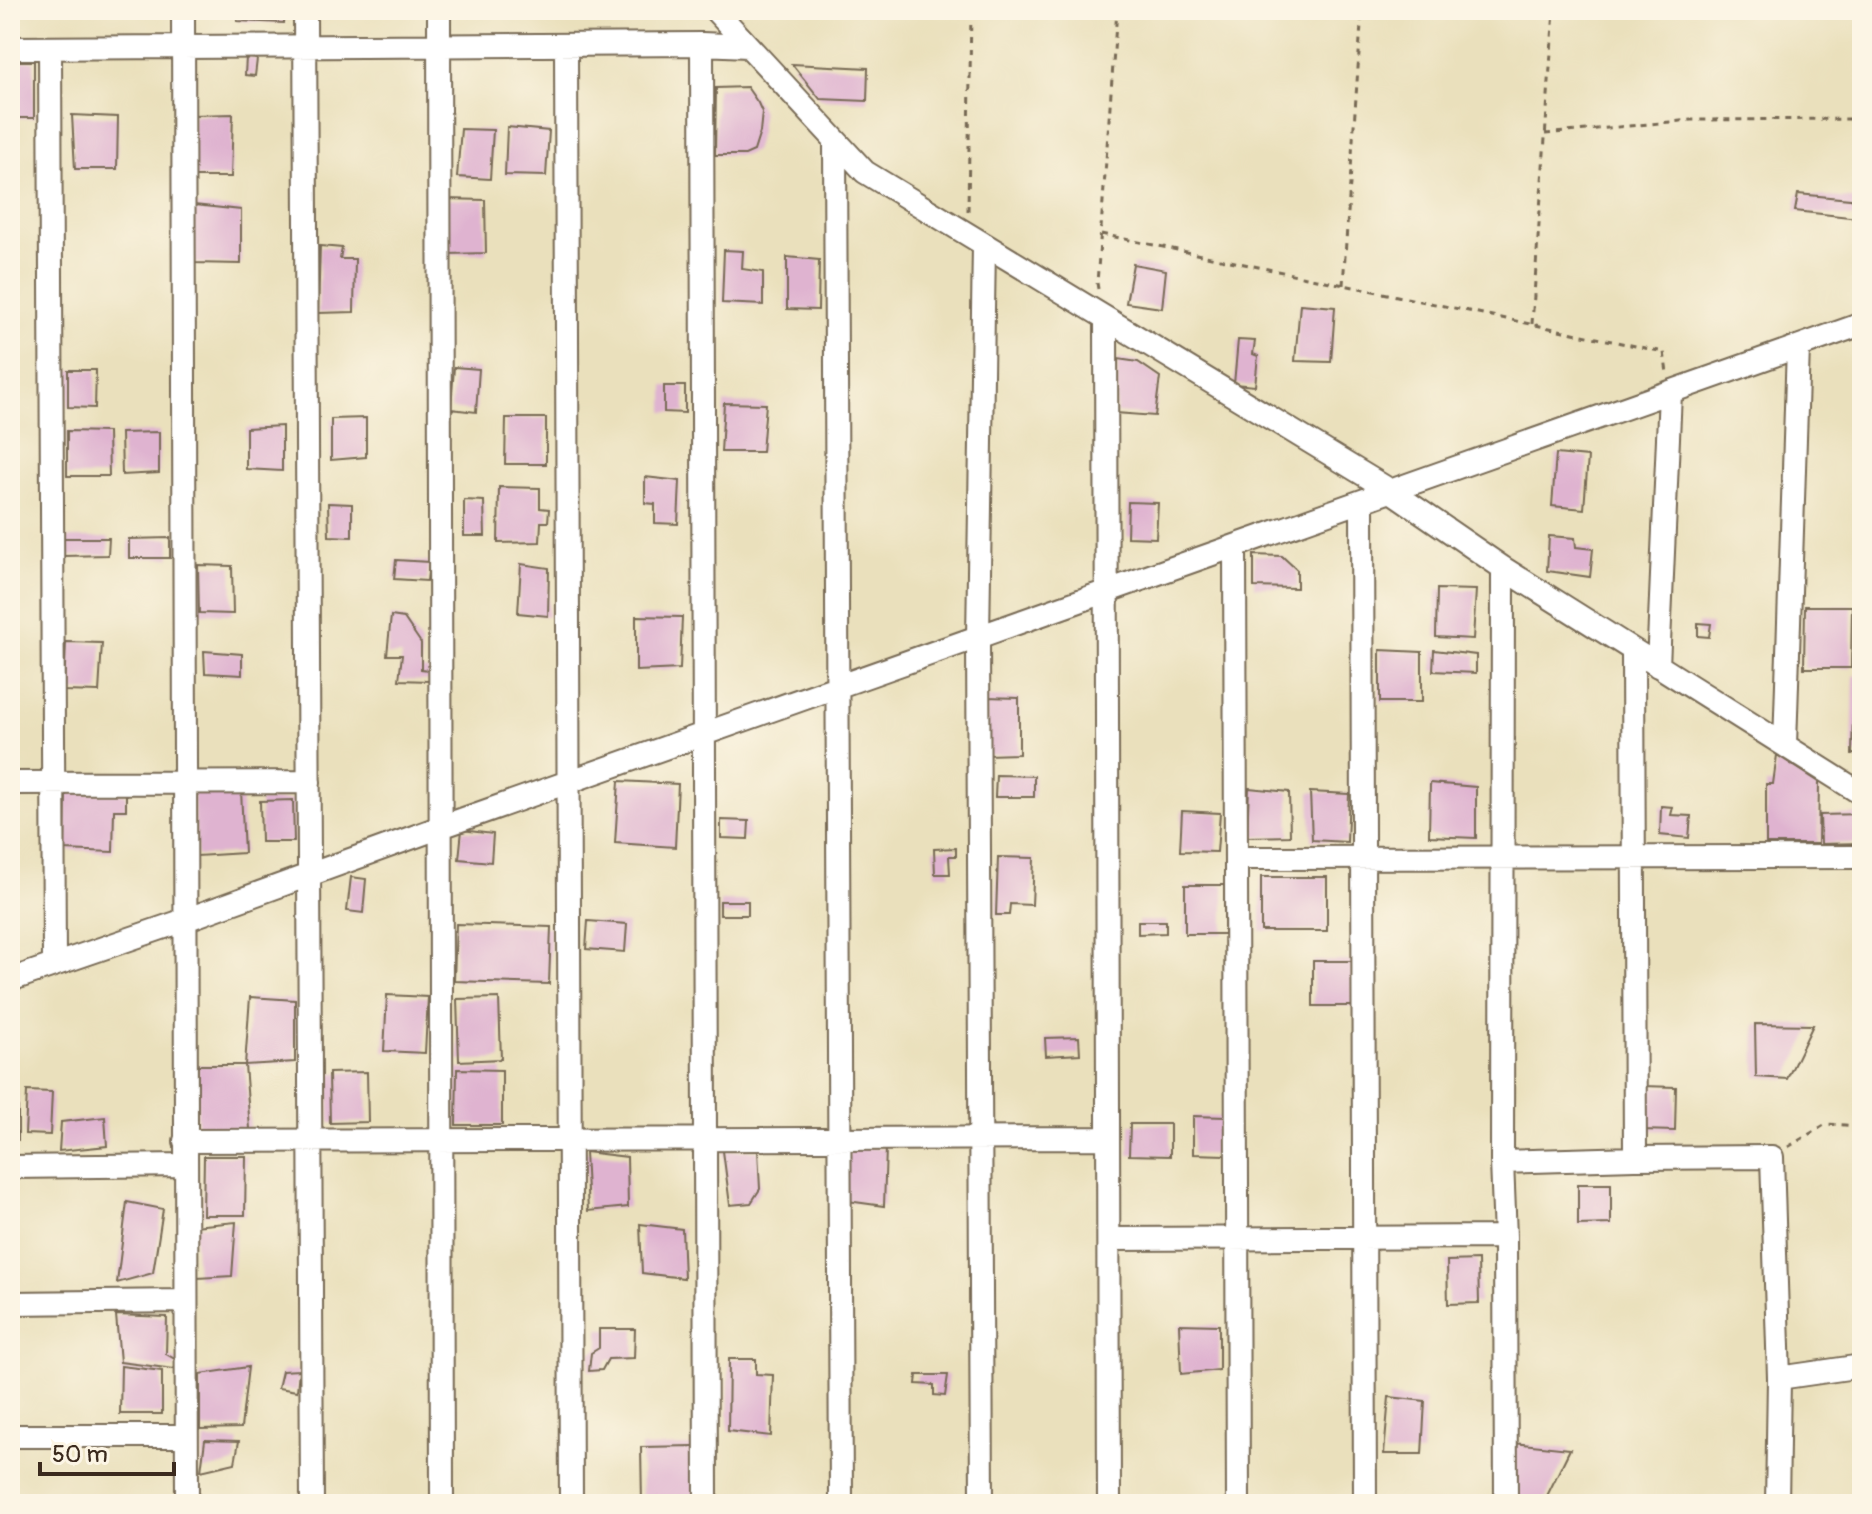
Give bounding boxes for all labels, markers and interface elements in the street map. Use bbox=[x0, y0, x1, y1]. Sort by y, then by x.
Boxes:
scale bar bbox=[40, 1426, 174, 1476]
text: 50 m bbox=[52, 1440, 108, 1469]

